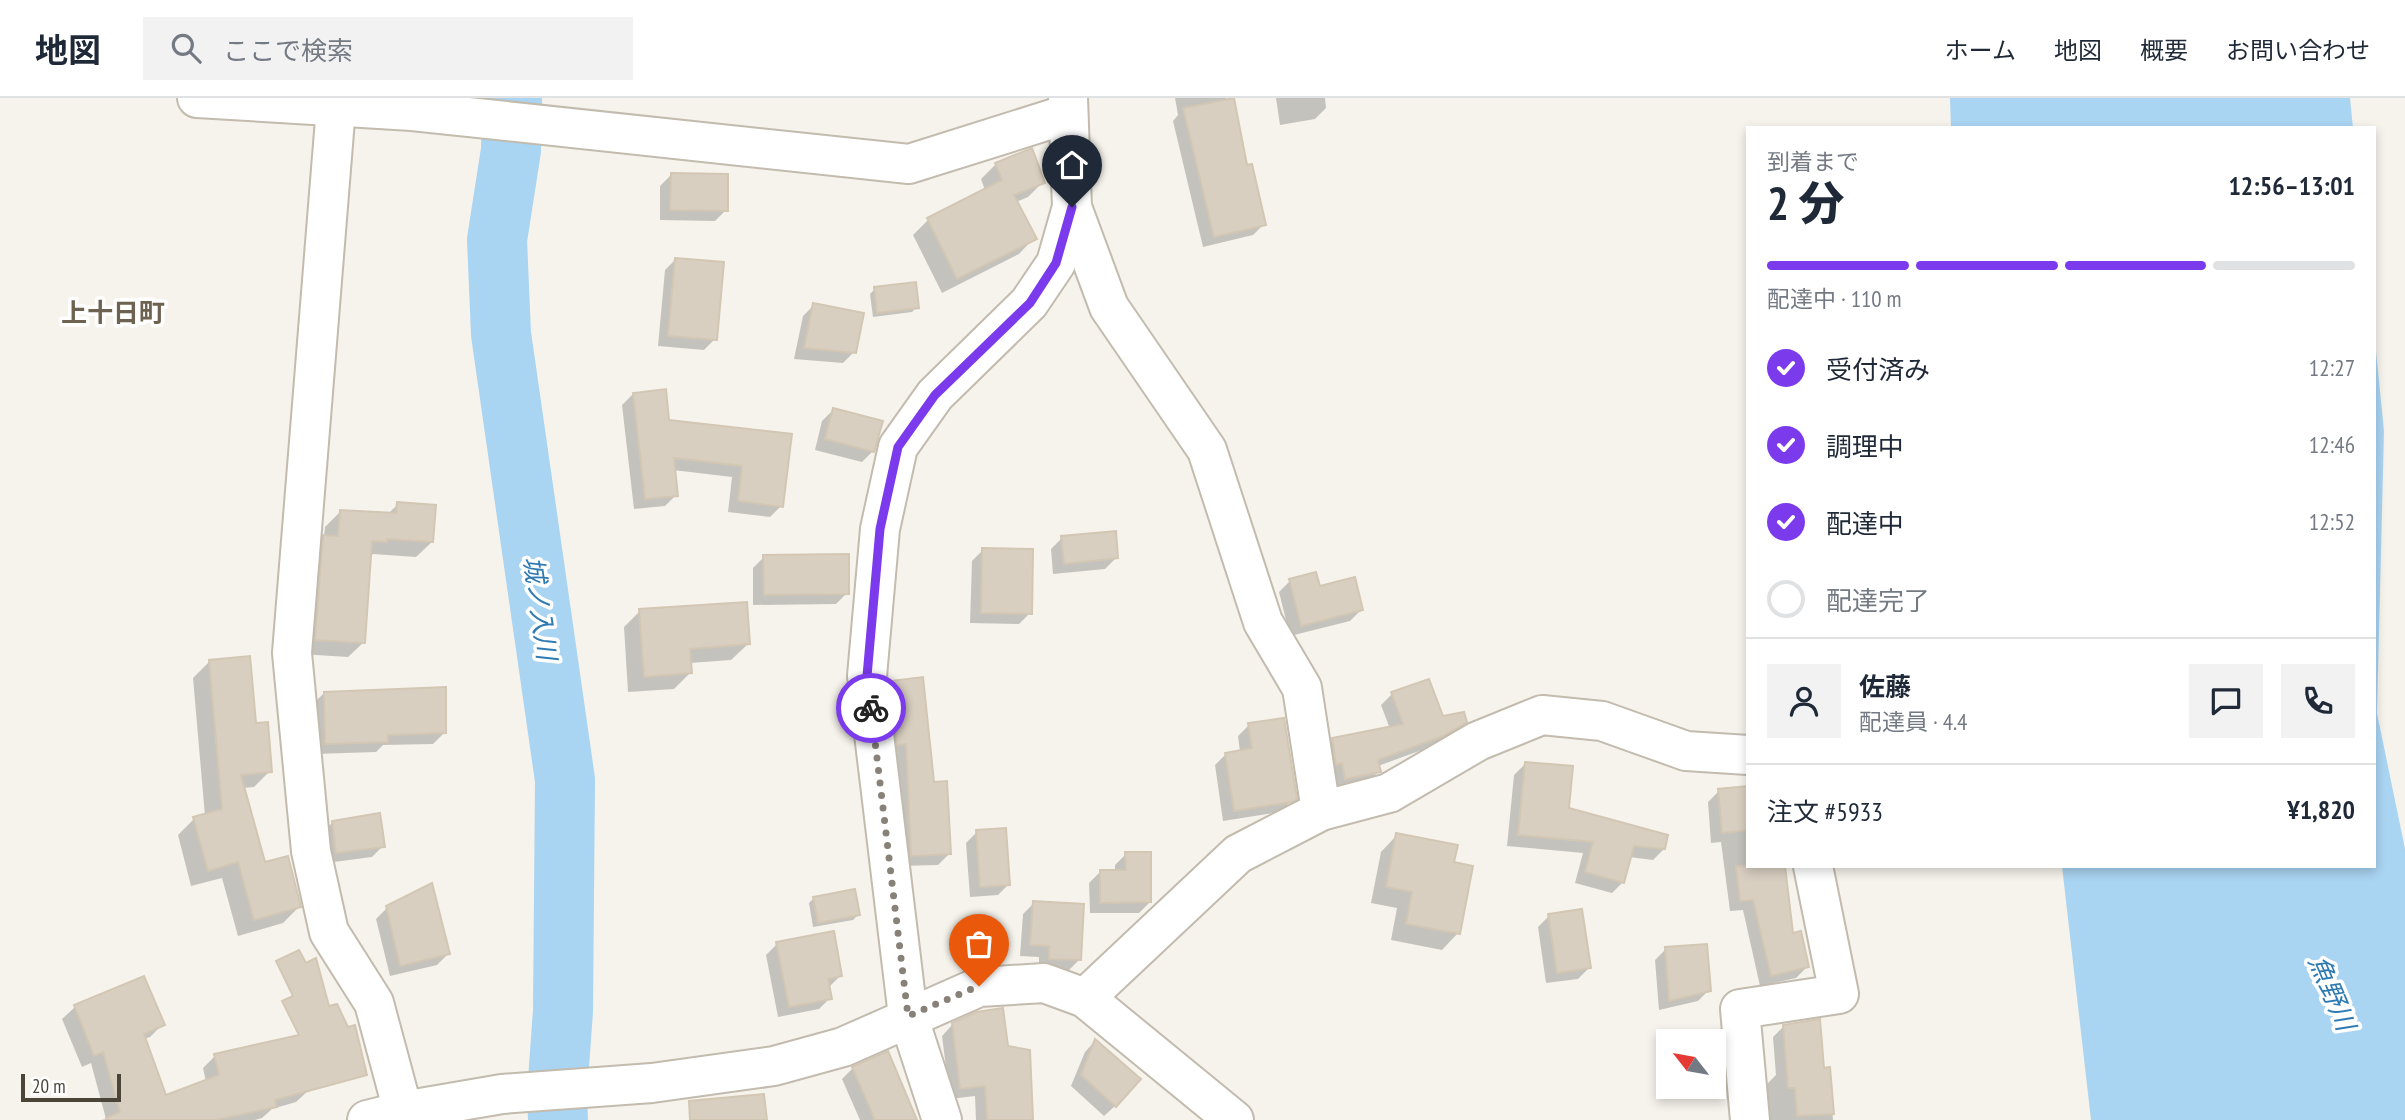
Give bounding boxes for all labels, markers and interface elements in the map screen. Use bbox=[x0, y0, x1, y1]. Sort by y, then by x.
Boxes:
search box bbox=[143, 17, 633, 80]
text: 地図 bbox=[35, 28, 101, 71]
icon: search bbox=[167, 29, 205, 67]
text: ここで検索 bbox=[223, 34, 353, 67]
text: ホーム bbox=[1945, 35, 2016, 66]
text: 地図 bbox=[2054, 35, 2102, 66]
text: 概要 bbox=[2140, 35, 2188, 66]
text: お問い合わせ bbox=[2226, 35, 2370, 66]
pin bbox=[1042, 135, 1102, 207]
icon: home bbox=[1053, 146, 1091, 184]
text: 到着まで bbox=[1767, 147, 1859, 176]
text: 12:56–13:01 bbox=[2228, 169, 2355, 202]
text: 2 分 bbox=[1767, 173, 1844, 233]
text: 配達中 · 110 m bbox=[1767, 284, 1902, 313]
district label: 上十日町 bbox=[61, 296, 165, 329]
icon: check bbox=[1767, 349, 1805, 387]
text: 受付済み bbox=[1826, 353, 1930, 386]
text: 12:27 bbox=[2309, 353, 2355, 382]
icon: check bbox=[1767, 426, 1805, 464]
text: 調理中 bbox=[1826, 430, 1904, 463]
text: 12:46 bbox=[2309, 430, 2355, 459]
icon: check bbox=[1767, 503, 1805, 541]
text: 配達中 bbox=[1826, 507, 1904, 540]
text: 12:52 bbox=[2309, 507, 2355, 536]
water label: 城ノ入川 bbox=[517, 554, 564, 665]
text: 配達完了 bbox=[1826, 584, 1930, 617]
button: person bbox=[1767, 664, 1841, 738]
button: chat bbox=[2189, 664, 2263, 738]
button: phone bbox=[2281, 664, 2355, 738]
text: 佐藤 bbox=[1859, 670, 1911, 703]
courier bbox=[836, 673, 906, 743]
icon: bike bbox=[852, 689, 890, 727]
text: 配達員 · 4.4 bbox=[1859, 707, 1967, 736]
text: ¥1,820 bbox=[2287, 793, 2355, 826]
text: 注文 #5933 bbox=[1767, 795, 1883, 828]
pin bbox=[949, 914, 1009, 986]
icon: bag bbox=[960, 925, 998, 963]
water label: 魚野川 bbox=[2302, 950, 2364, 1038]
north arrow bbox=[1656, 1029, 1726, 1099]
map controls bbox=[1656, 1029, 1726, 1099]
scale bar bbox=[21, 1071, 121, 1103]
text: 20 m bbox=[32, 1074, 66, 1098]

